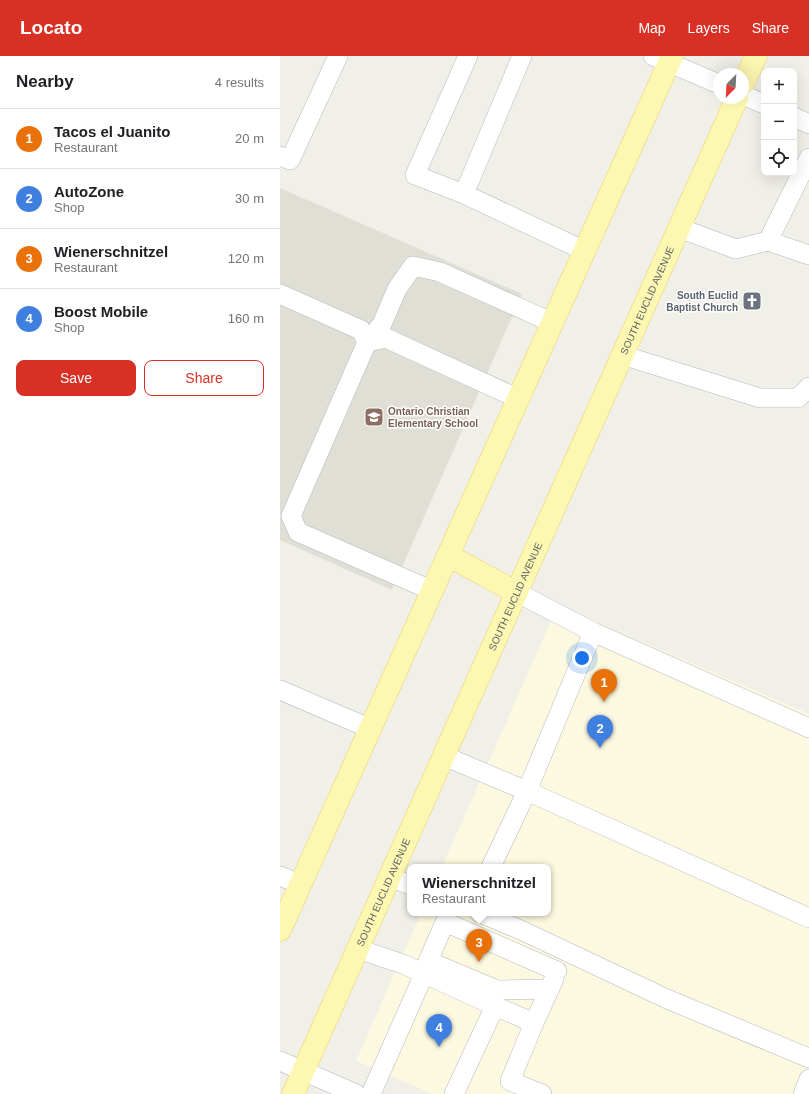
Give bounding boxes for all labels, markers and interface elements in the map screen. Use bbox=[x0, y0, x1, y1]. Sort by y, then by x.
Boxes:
text: Locato bbox=[20, 17, 82, 38]
text: Map bbox=[638, 20, 666, 36]
text: Layers bbox=[688, 20, 730, 36]
text: Share bbox=[752, 20, 789, 36]
north arrow bbox=[713, 68, 749, 104]
map controls bbox=[761, 68, 797, 176]
button: + bbox=[761, 68, 797, 104]
text: Nearby bbox=[16, 72, 74, 91]
text: 4 results bbox=[215, 75, 264, 90]
button: − bbox=[761, 104, 797, 140]
text: Tacos el Juanito bbox=[54, 123, 170, 140]
text: 1 bbox=[25, 131, 33, 146]
text: 20 m bbox=[235, 131, 264, 146]
text: Restaurant bbox=[54, 140, 118, 155]
button: locate bbox=[761, 140, 797, 176]
text: AutoZone bbox=[54, 183, 124, 200]
text: 2 bbox=[25, 191, 33, 206]
text: 30 m bbox=[235, 191, 264, 206]
text: Shop bbox=[54, 200, 84, 215]
text: Wienerschnitzel bbox=[54, 243, 168, 260]
street label: SOUTH EUCLID AVENUE bbox=[618, 244, 676, 356]
text: 3 bbox=[25, 251, 33, 266]
text: 120 m bbox=[228, 251, 264, 266]
text: Restaurant bbox=[54, 260, 118, 275]
place label: South Euclid Baptist Church bbox=[666, 290, 738, 313]
church icon: South Euclid Baptist Church bbox=[741, 290, 763, 312]
text: Boost Mobile bbox=[54, 303, 148, 320]
text: 4 bbox=[25, 311, 33, 326]
text: 160 m bbox=[228, 311, 264, 326]
text: Shop bbox=[54, 320, 84, 335]
button: Save bbox=[16, 360, 136, 396]
button: Share bbox=[144, 360, 264, 396]
school or university icon: Ontario Christian Elementary School bbox=[363, 406, 385, 428]
place label: Ontario Christian Elementary School bbox=[388, 406, 478, 429]
street label: SOUTH EUCLID AVENUE bbox=[486, 540, 544, 652]
your location bbox=[572, 648, 592, 668]
pin: 1 bbox=[591, 669, 617, 702]
pin: 2 bbox=[587, 715, 613, 748]
street label: SOUTH EUCLID AVENUE bbox=[354, 836, 412, 948]
popup bbox=[407, 864, 551, 916]
text: Wienerschnitzel bbox=[422, 874, 536, 891]
text: Restaurant bbox=[422, 891, 486, 906]
pin: 3 bbox=[466, 929, 492, 962]
pin: 4 bbox=[426, 1014, 452, 1047]

